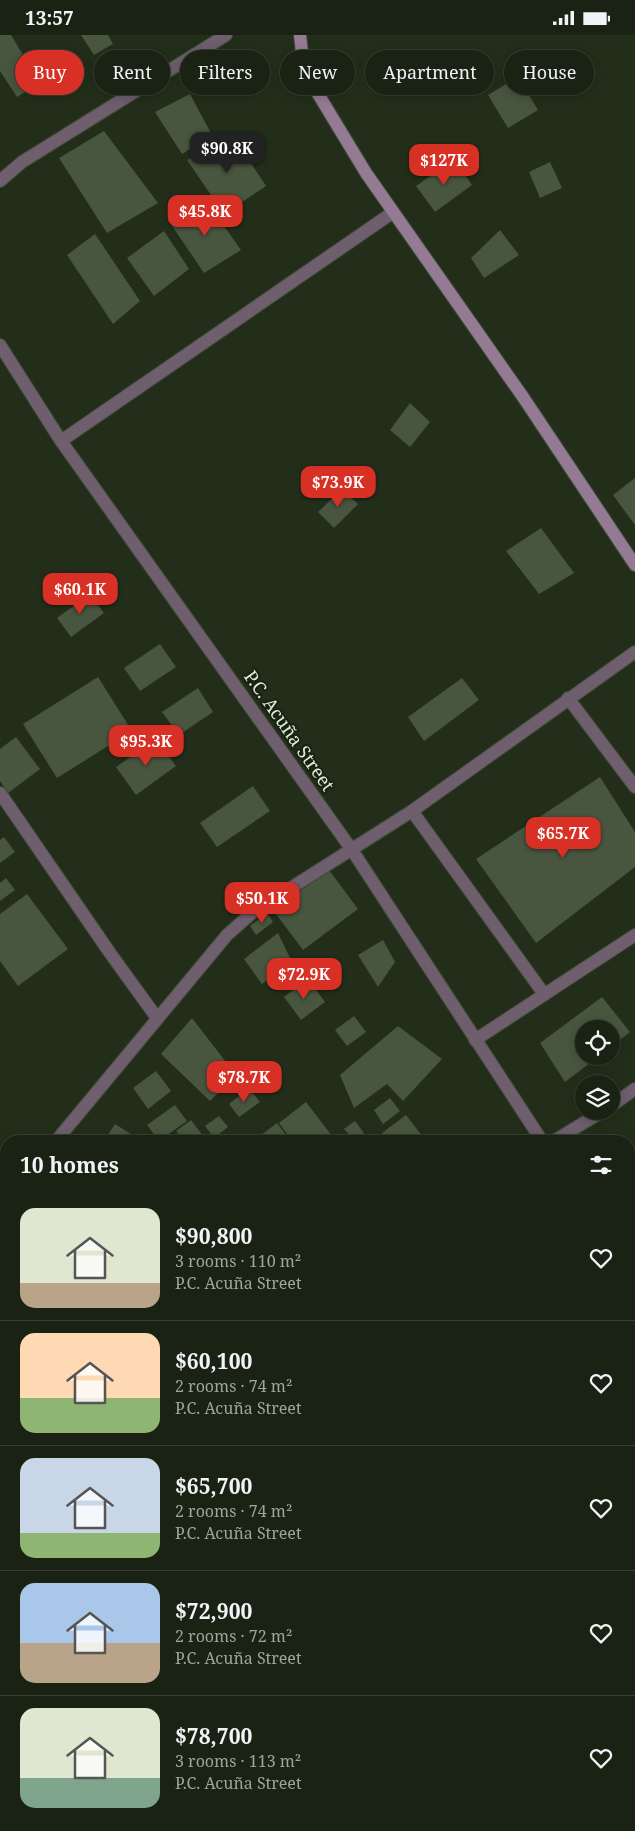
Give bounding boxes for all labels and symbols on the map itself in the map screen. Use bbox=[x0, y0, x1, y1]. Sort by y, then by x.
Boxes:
pin: $90.8K bbox=[186, 131, 268, 174]
pin: $127K bbox=[409, 143, 479, 186]
pin: $45.8K bbox=[164, 195, 246, 237]
pin: $73.9K bbox=[297, 465, 379, 508]
pin: $60.1K bbox=[39, 573, 121, 615]
street label: P.C. Acuña Street bbox=[239, 665, 340, 796]
pin: $95.3K bbox=[105, 725, 187, 767]
pin: $65.7K bbox=[522, 817, 604, 859]
pin: $50.1K bbox=[221, 881, 303, 924]
pin: $72.9K bbox=[263, 957, 345, 1000]
pin: $78.7K bbox=[203, 1061, 285, 1103]

